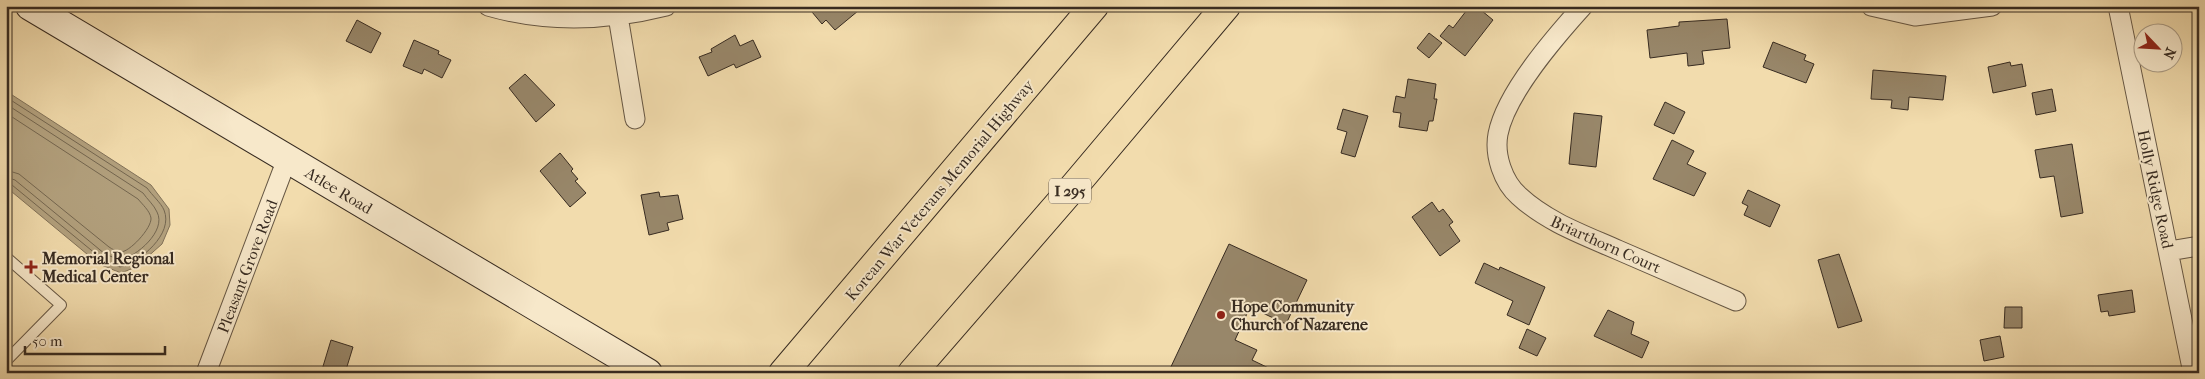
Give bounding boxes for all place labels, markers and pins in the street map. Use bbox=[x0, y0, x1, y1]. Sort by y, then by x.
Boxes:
place label: Memorial Regional Medical Center bbox=[41, 249, 175, 286]
marker: Memorial Regional Medical Center bbox=[24, 260, 38, 274]
place label: Hope Community Church of Nazarene bbox=[1231, 297, 1368, 334]
marker: Hope Community Church of Nazarene bbox=[1215, 309, 1227, 321]

